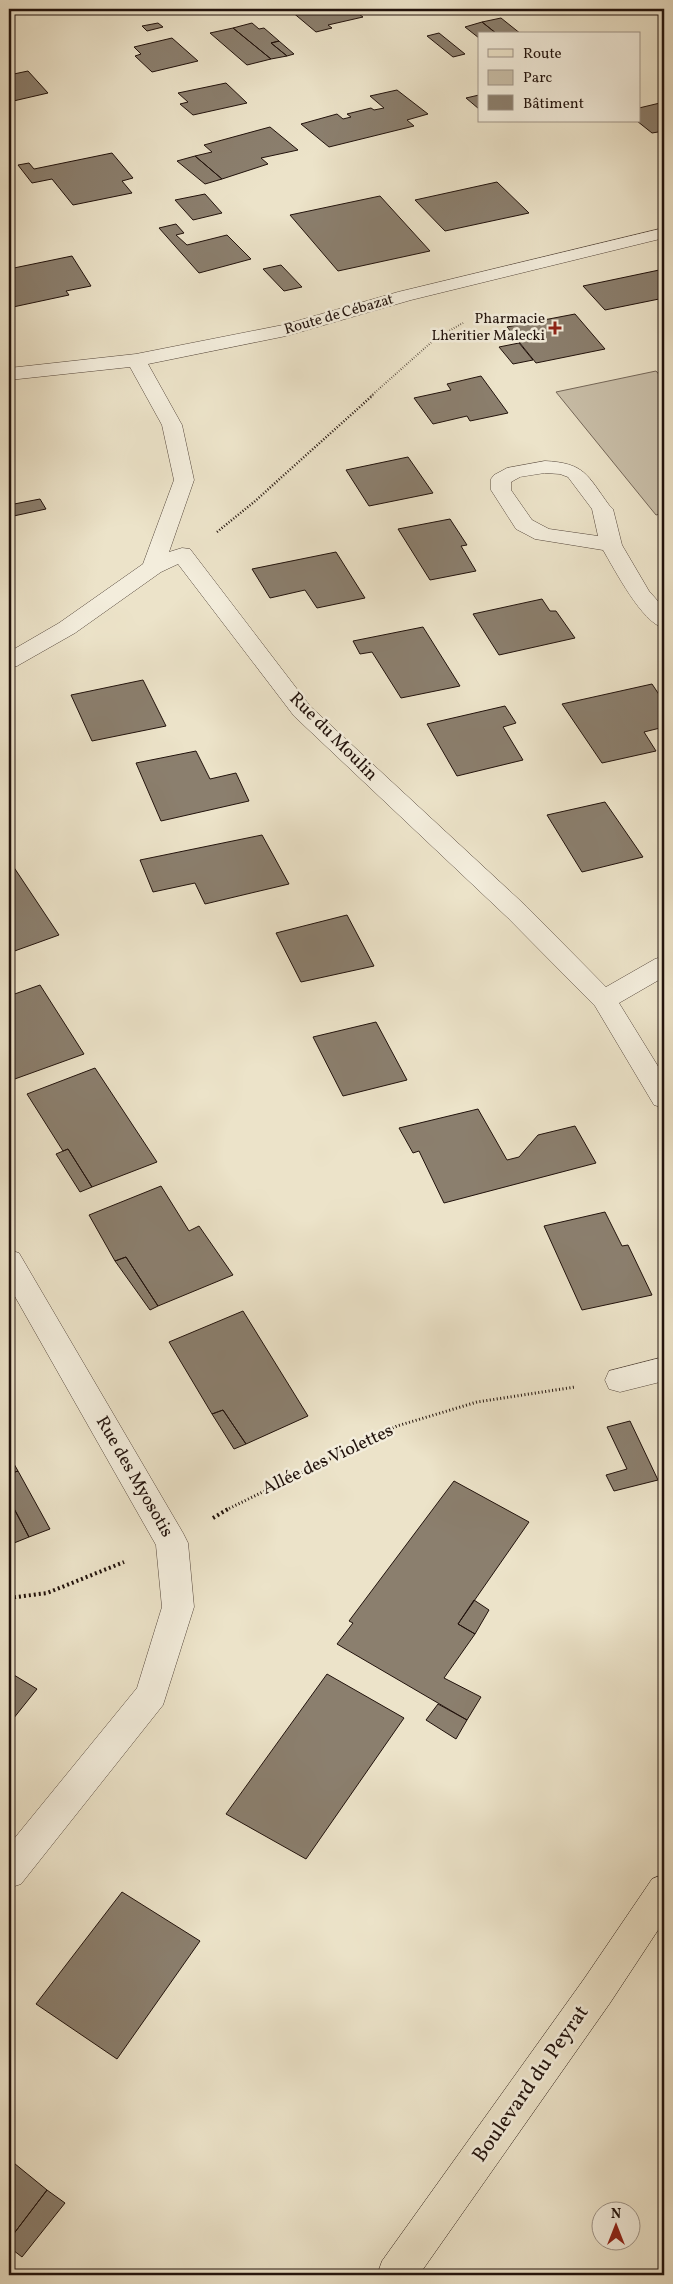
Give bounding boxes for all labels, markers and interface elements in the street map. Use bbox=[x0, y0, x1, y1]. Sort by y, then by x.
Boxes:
legend bbox=[478, 32, 640, 122]
text: Route bbox=[523, 44, 562, 65]
text: Parc bbox=[523, 68, 552, 89]
text: Bâtiment bbox=[523, 94, 584, 115]
street label: Route de Cébazat bbox=[282, 289, 396, 341]
place label: Pharmacie Lheritier Malecki bbox=[432, 309, 545, 347]
marker: Pharmacie Lheritier Malecki bbox=[549, 322, 561, 334]
street label: Rue du Moulin bbox=[283, 687, 383, 787]
street label: Rue des Myosotis bbox=[89, 1412, 179, 1542]
street label: Allée des Violettes bbox=[258, 1419, 398, 1501]
street label: Boulevard du Peyrat bbox=[466, 2000, 596, 2168]
north arrow bbox=[590, 2202, 640, 2252]
text: N bbox=[611, 2205, 621, 2224]

